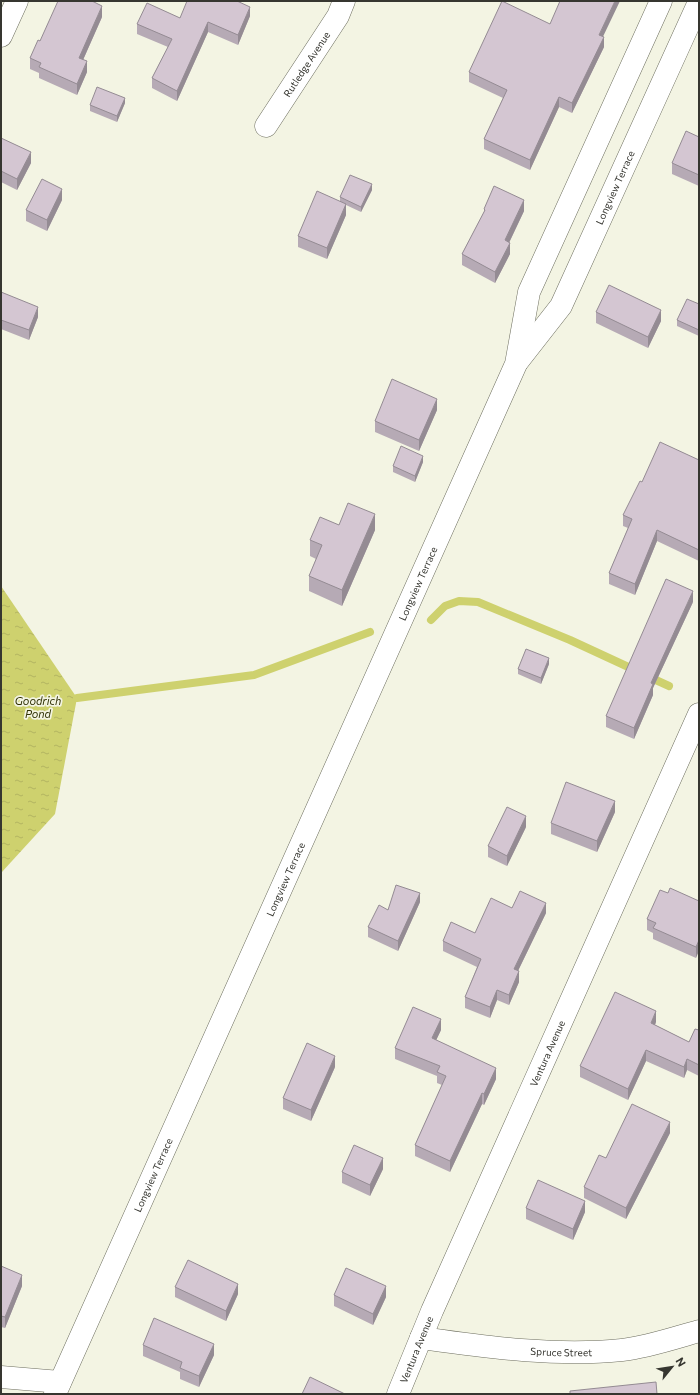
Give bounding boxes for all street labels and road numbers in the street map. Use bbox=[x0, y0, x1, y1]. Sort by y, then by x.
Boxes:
street label: Rutledge Avenue bbox=[281, 29, 332, 99]
street label: Longview Terrace bbox=[593, 149, 637, 226]
street label: Longview Terrace bbox=[396, 545, 440, 622]
street label: Longview Terrace bbox=[264, 840, 307, 918]
street label: Ventura Avenue bbox=[527, 1018, 567, 1088]
street label: Longview Terrace bbox=[131, 1136, 175, 1214]
street label: Ventura Avenue bbox=[397, 1314, 435, 1385]
street label: Spruce Street bbox=[530, 1345, 592, 1358]

